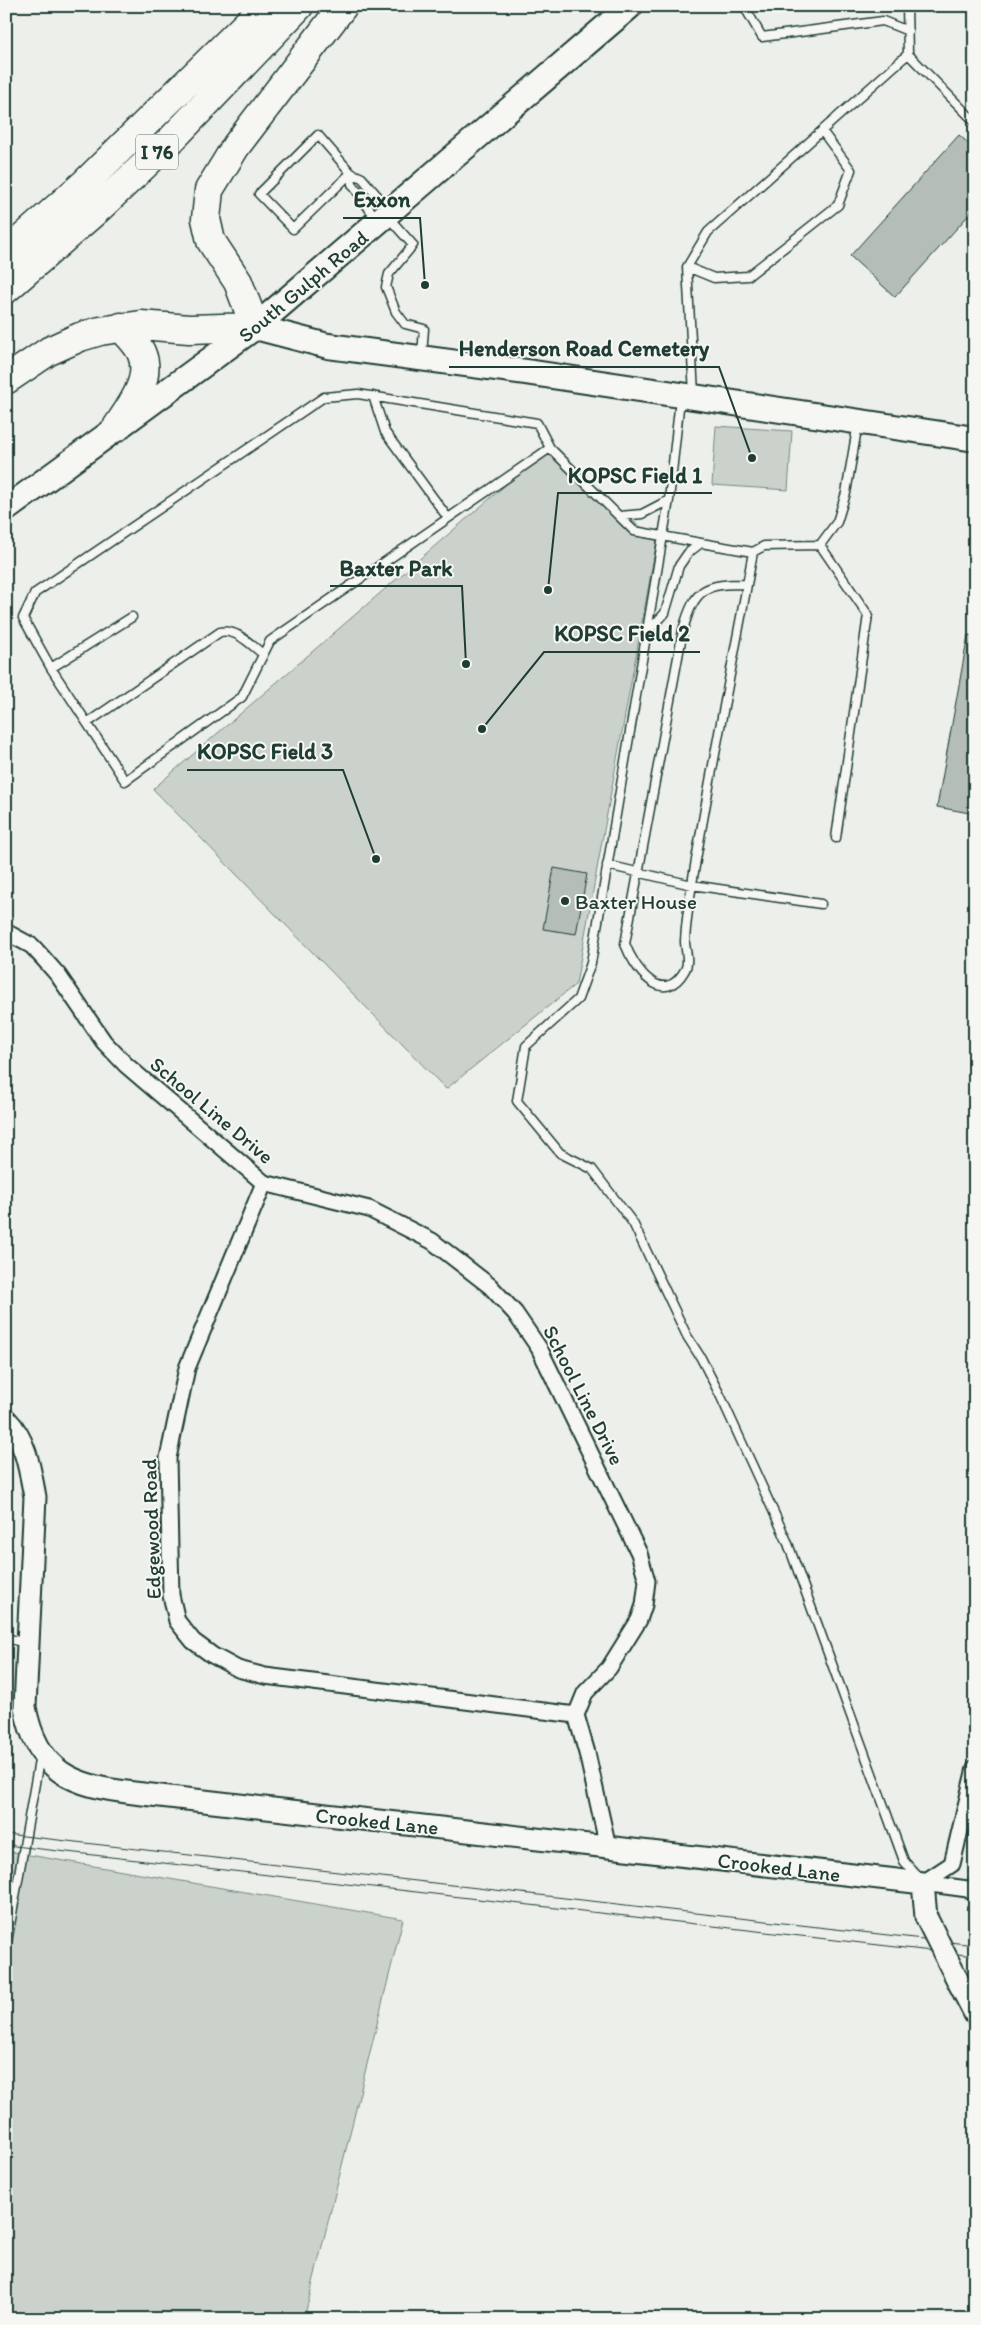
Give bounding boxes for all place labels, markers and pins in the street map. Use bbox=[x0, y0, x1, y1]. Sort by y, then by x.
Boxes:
callout: Exxon bbox=[343, 181, 420, 218]
callout: Henderson Road Cemetery bbox=[449, 330, 719, 367]
callout: KOPSC Field 1 bbox=[558, 456, 712, 493]
callout: Baxter Park bbox=[330, 549, 462, 586]
callout: KOPSC Field 2 bbox=[544, 615, 700, 652]
callout: KOPSC Field 3 bbox=[187, 733, 343, 770]
place label: Baxter House bbox=[575, 889, 697, 914]
marker: Baxter House bbox=[559, 895, 571, 907]

